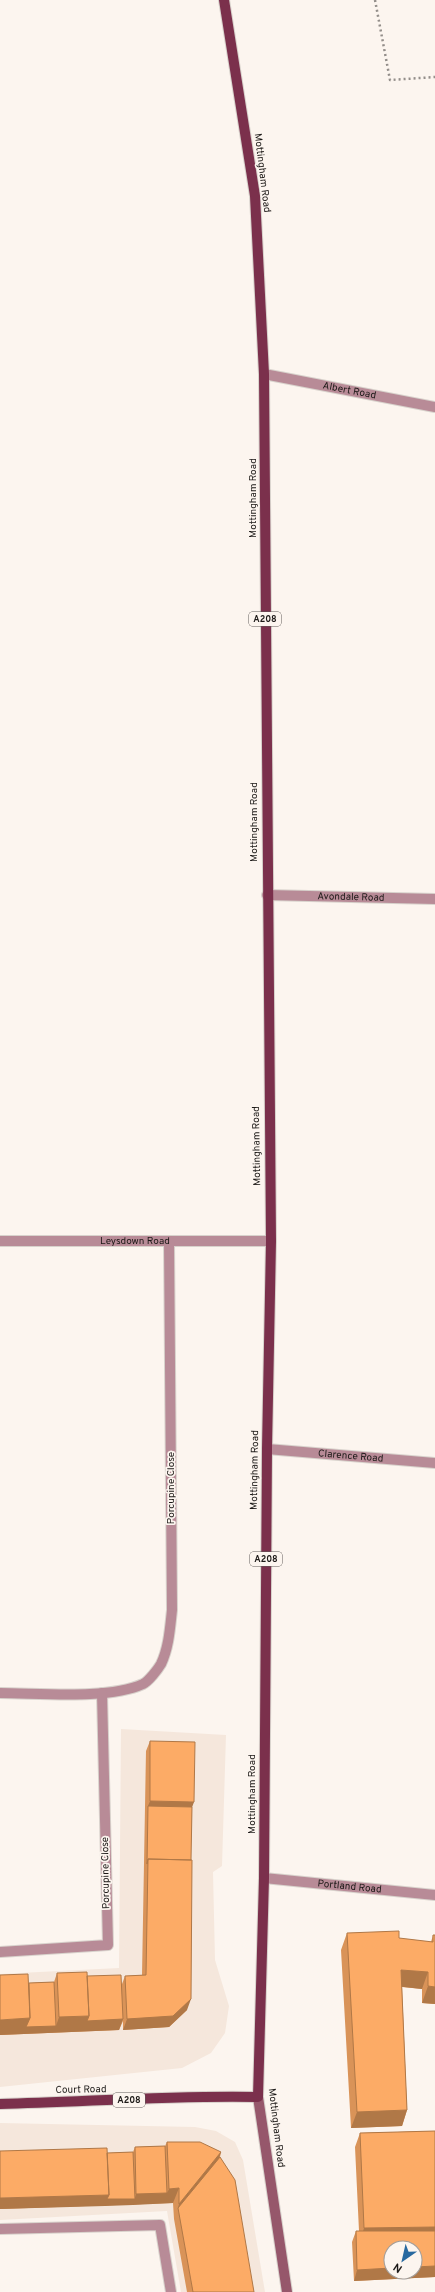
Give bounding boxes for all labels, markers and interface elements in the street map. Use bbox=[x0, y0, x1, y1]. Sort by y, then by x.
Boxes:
street label: Mottingham Road bbox=[251, 133, 273, 213]
street label: Albert Road bbox=[322, 379, 377, 402]
street label: Mottingham Road bbox=[247, 458, 260, 538]
road number: A208 bbox=[249, 612, 281, 626]
street label: Mottingham Road bbox=[248, 782, 261, 862]
street label: Avondale Road bbox=[317, 890, 385, 904]
street label: Mottingham Road bbox=[250, 1106, 264, 1186]
street label: Leysdown Road bbox=[100, 1235, 170, 1248]
street label: Mottingham Road bbox=[248, 1430, 262, 1510]
street label: Clarence Road bbox=[318, 1447, 384, 1465]
street label: Porcupine Close bbox=[165, 1452, 178, 1524]
road number: A208 bbox=[250, 1552, 282, 1566]
street label: Mottingham Road bbox=[246, 1754, 259, 1834]
street label: Porcupine Close bbox=[99, 1837, 113, 1909]
street label: Portland Road bbox=[317, 1877, 382, 1896]
street label: Court Road bbox=[55, 2083, 107, 2097]
street label: Mottingham Road bbox=[265, 2088, 287, 2168]
road number: A208 bbox=[113, 2093, 145, 2107]
north arrow bbox=[383, 2240, 423, 2280]
text: N bbox=[391, 2259, 405, 2275]

